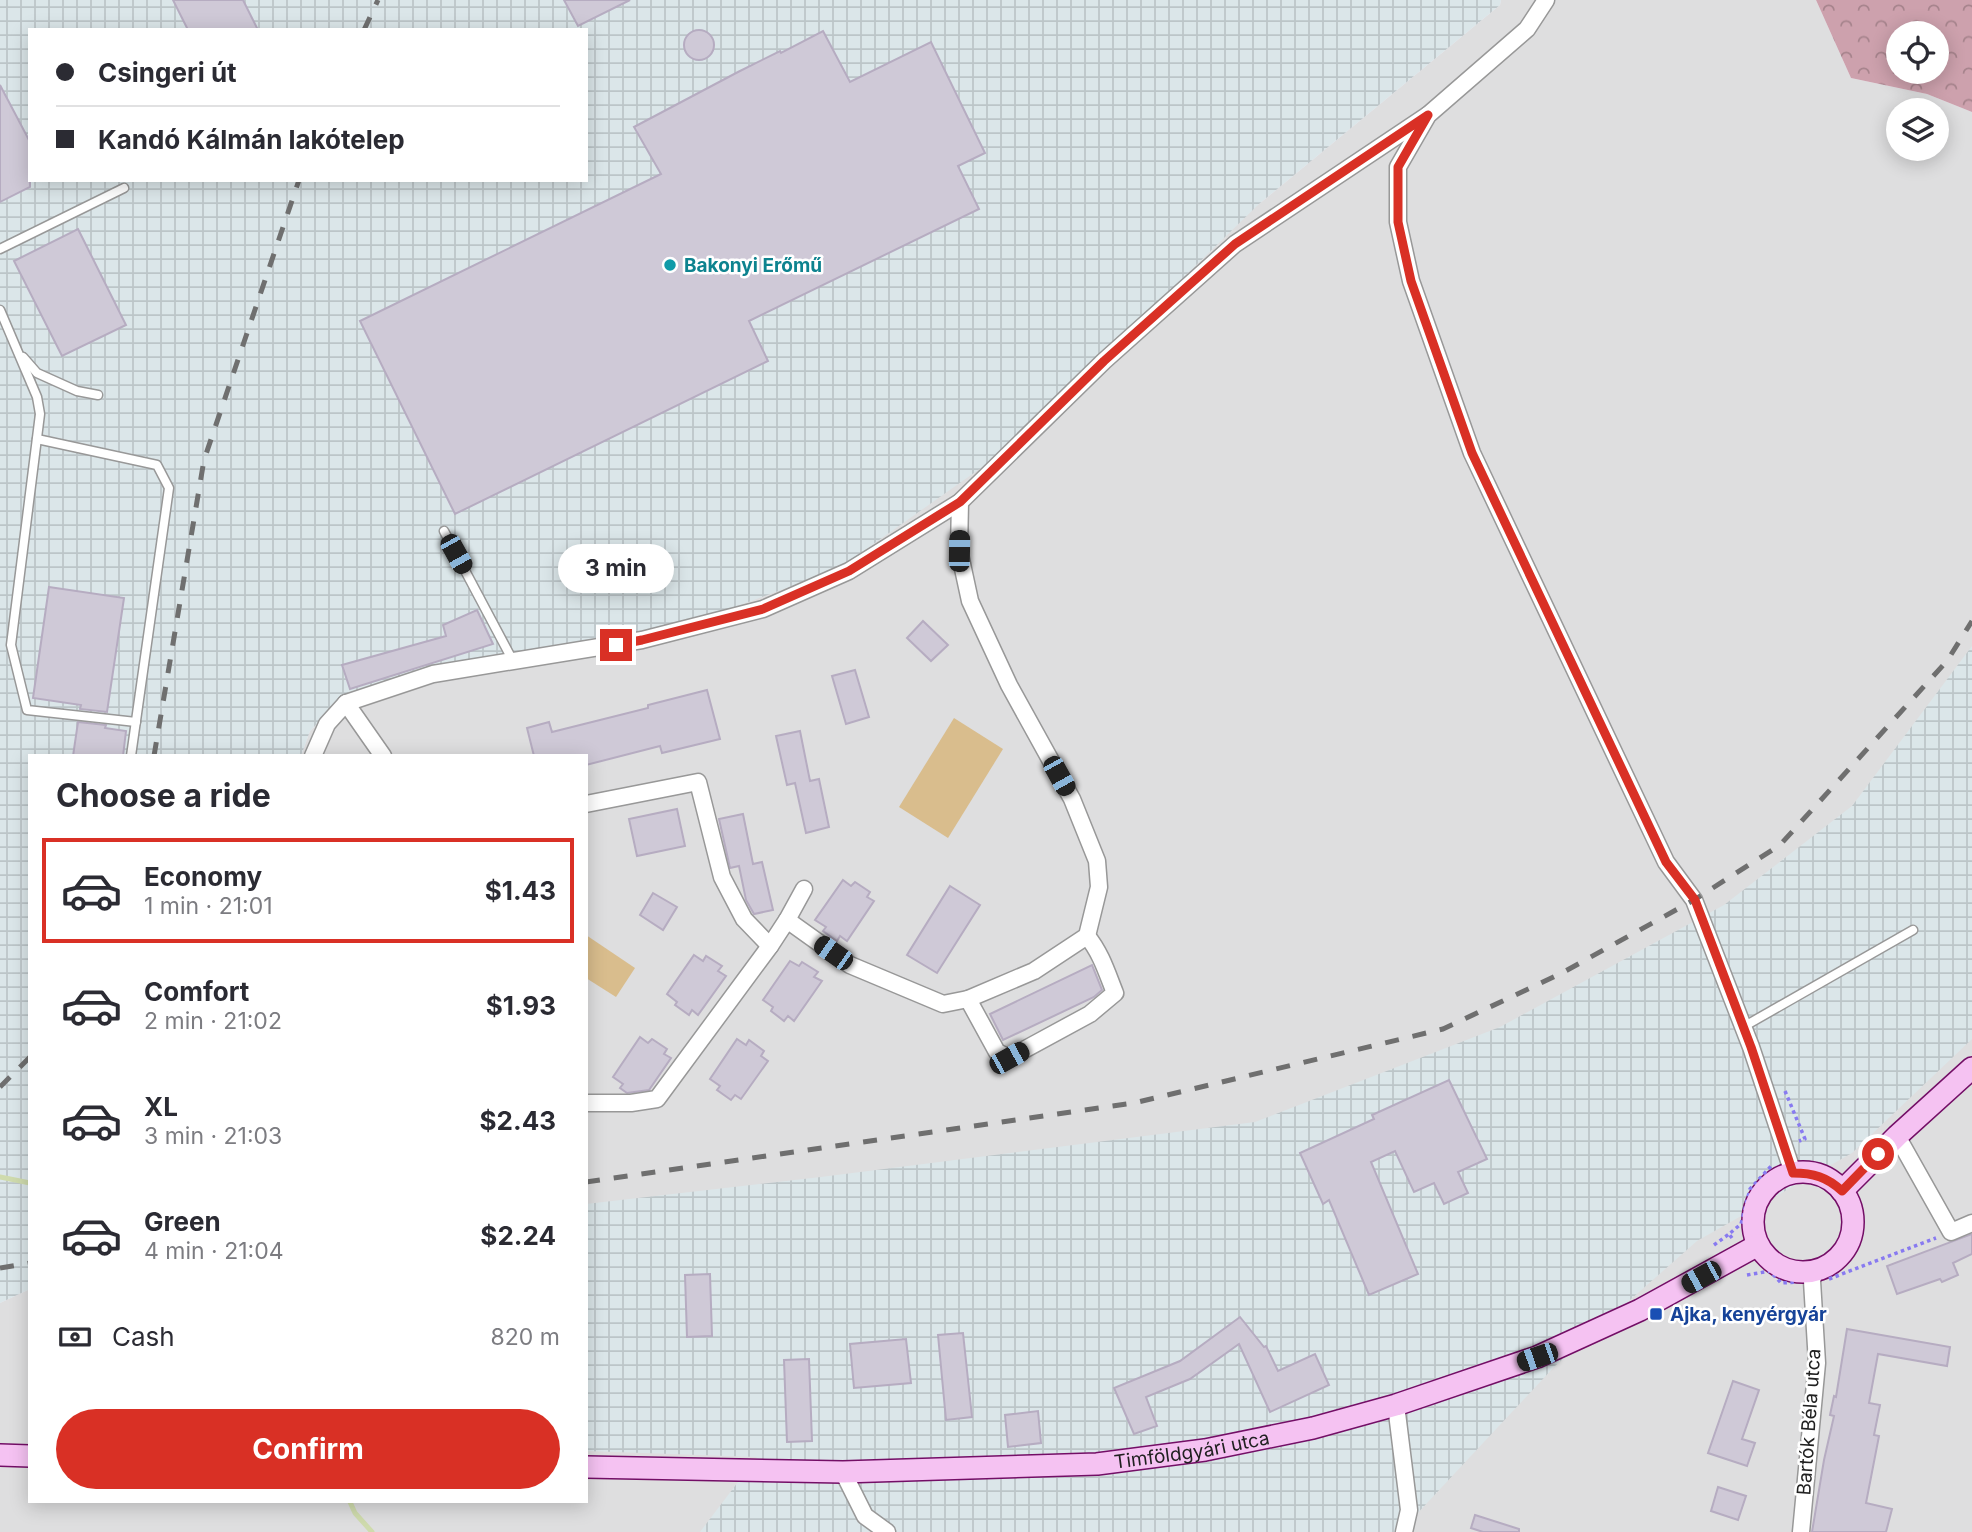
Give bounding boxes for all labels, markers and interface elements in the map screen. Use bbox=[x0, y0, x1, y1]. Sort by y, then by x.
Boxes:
map controls bbox=[1886, 21, 1949, 161]
button: locate bbox=[1886, 21, 1949, 84]
text: Csingeri út bbox=[98, 57, 237, 88]
button: layers bbox=[1886, 98, 1949, 161]
text: Kandó Kálmán lakótelep bbox=[98, 124, 405, 155]
place label: Bakonyi Erőmű bbox=[684, 254, 822, 277]
marker: Bakonyi Erőmű bbox=[662, 257, 678, 273]
car bbox=[949, 530, 970, 572]
car bbox=[437, 531, 476, 577]
callout: 3 min bbox=[558, 544, 674, 592]
text: 3 min bbox=[585, 554, 647, 582]
route end bbox=[600, 629, 632, 661]
car bbox=[1040, 753, 1079, 799]
text: Choose a ride bbox=[56, 776, 271, 815]
icon: car bbox=[60, 859, 123, 922]
text: Economy bbox=[144, 861, 262, 892]
text: $1.43 bbox=[485, 875, 556, 906]
text: 1 min · 21:01 bbox=[144, 892, 273, 920]
car bbox=[810, 932, 857, 974]
icon: car bbox=[60, 974, 123, 1037]
text: Comfort bbox=[144, 976, 249, 1007]
text: $1.93 bbox=[486, 990, 556, 1021]
text: 2 min · 21:02 bbox=[144, 1007, 282, 1035]
car bbox=[986, 1039, 1033, 1077]
icon: car bbox=[60, 1089, 123, 1152]
text: XL bbox=[144, 1091, 178, 1122]
text: $2.43 bbox=[480, 1105, 556, 1136]
text: 3 min · 21:03 bbox=[144, 1122, 282, 1150]
route start bbox=[1862, 1138, 1894, 1170]
icon: car bbox=[60, 1204, 123, 1267]
text: Green bbox=[144, 1206, 221, 1237]
text: $2.24 bbox=[480, 1220, 556, 1251]
text: 4 min · 21:04 bbox=[144, 1237, 284, 1265]
car bbox=[1678, 1258, 1725, 1296]
place label: Ajka, kenyérgyár bbox=[1670, 1303, 1827, 1326]
marker: Ajka, kenyérgyár bbox=[1648, 1306, 1664, 1322]
icon: cash bbox=[56, 1318, 94, 1356]
text: Cash bbox=[112, 1321, 175, 1352]
text: 820 m bbox=[491, 1323, 560, 1351]
car bbox=[1514, 1340, 1561, 1374]
street label: Bartók Béla utca bbox=[1792, 1348, 1826, 1496]
button: Confirm bbox=[56, 1409, 560, 1489]
street label: Timföldgyári utca bbox=[1113, 1426, 1271, 1473]

